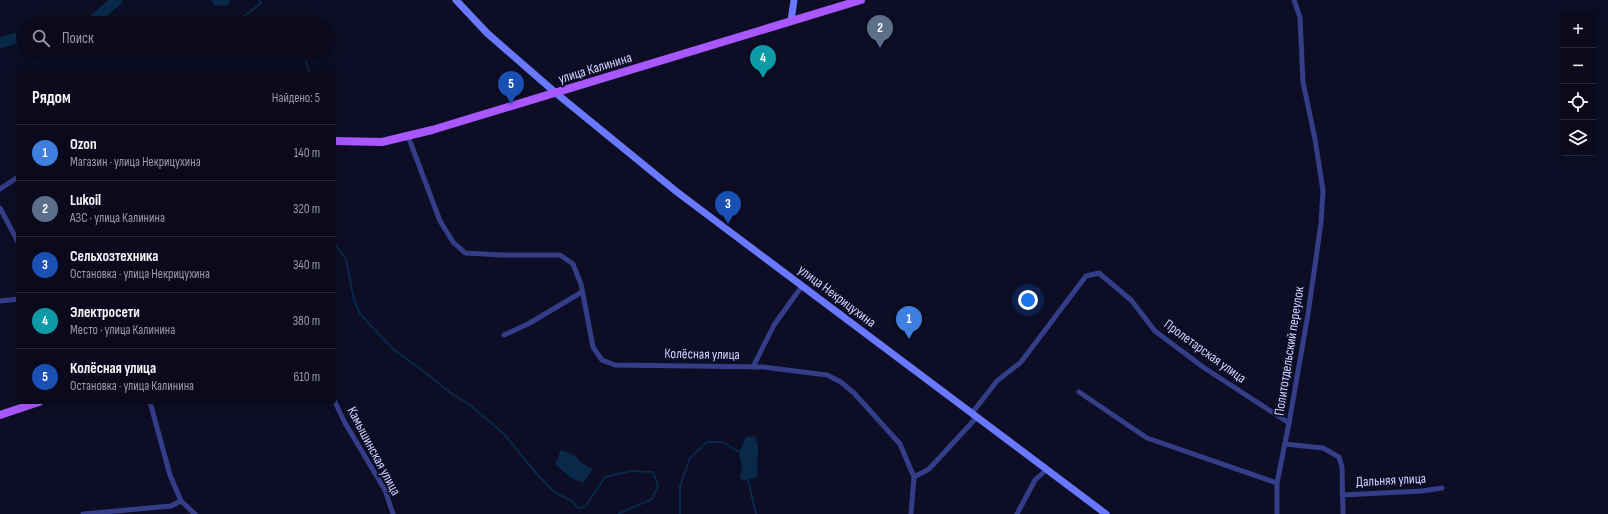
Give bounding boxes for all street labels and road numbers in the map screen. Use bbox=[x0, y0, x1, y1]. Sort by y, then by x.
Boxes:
street label: улица Калинина bbox=[556, 49, 634, 87]
street label: улица Некрицухина bbox=[795, 261, 879, 331]
street label: Политотдельский переулок bbox=[1270, 285, 1308, 417]
street label: Пролетарская улица bbox=[1161, 315, 1249, 387]
street label: Колёсная улица bbox=[664, 345, 740, 363]
street label: Камышинская улица bbox=[343, 404, 405, 498]
street label: Дальняя улица bbox=[1356, 470, 1426, 490]

